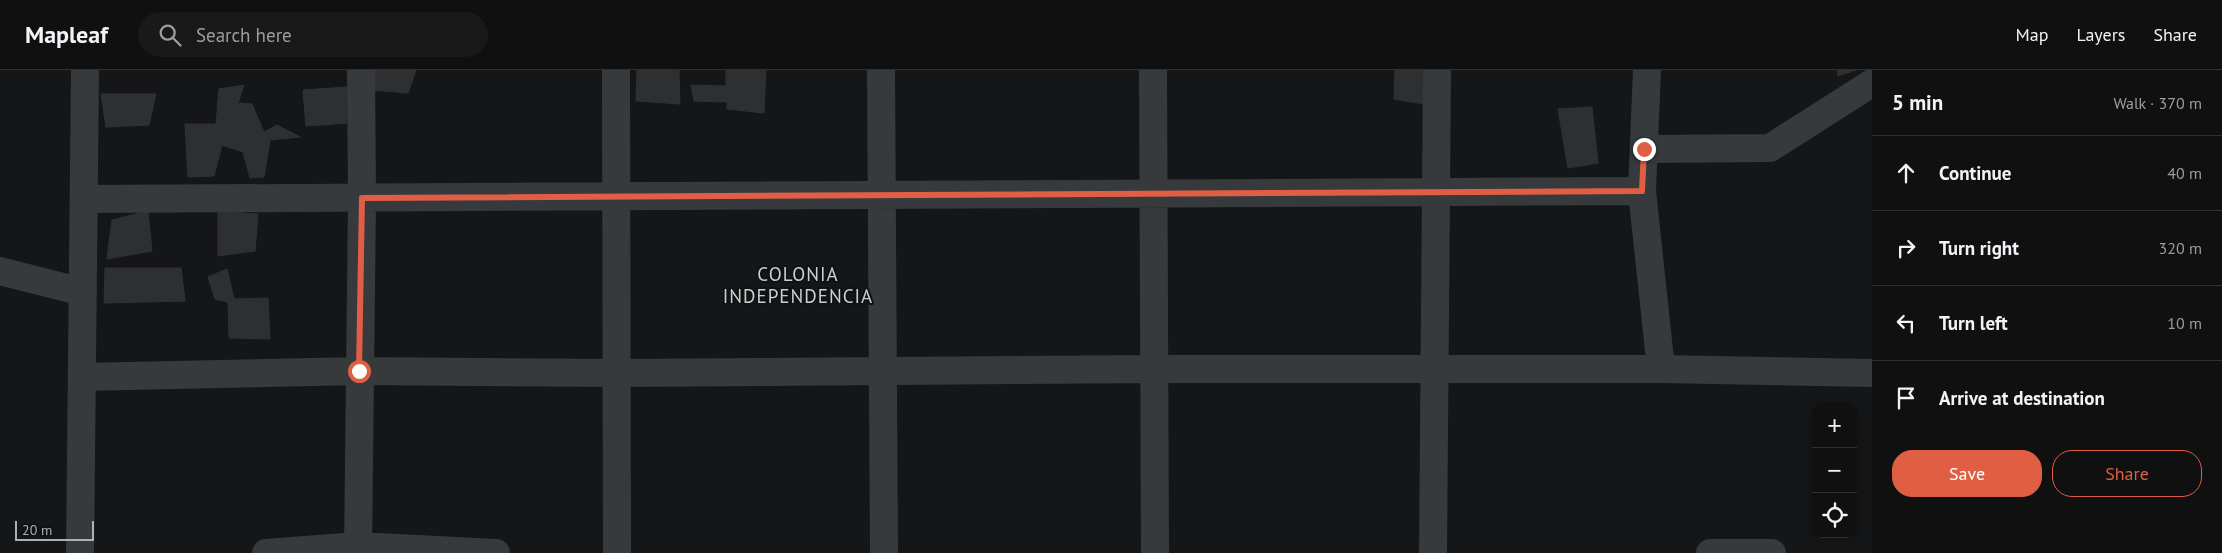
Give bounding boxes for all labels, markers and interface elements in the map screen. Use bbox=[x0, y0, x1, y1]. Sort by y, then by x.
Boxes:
search box bbox=[138, 12, 488, 57]
text: Mapleaf bbox=[25, 19, 108, 50]
icon: search bbox=[156, 21, 184, 49]
text: Search here bbox=[196, 23, 292, 47]
text: Map bbox=[2016, 23, 2048, 46]
text: Layers bbox=[2076, 23, 2125, 46]
text: Share bbox=[2153, 23, 2197, 46]
text: 5 min bbox=[1892, 89, 1943, 116]
text: Walk · 370 m bbox=[2113, 93, 2202, 113]
route end bbox=[1633, 138, 1656, 161]
icon: ahead bbox=[1892, 159, 1920, 187]
text: Continue bbox=[1939, 161, 2011, 185]
text: 40 m bbox=[2167, 163, 2202, 183]
icon: right bbox=[1892, 234, 1920, 262]
text: Turn right bbox=[1939, 236, 2019, 260]
text: 320 m bbox=[2159, 238, 2202, 258]
district label: COLONIA INDEPENDENCIA bbox=[723, 262, 873, 308]
icon: left bbox=[1892, 309, 1920, 337]
text: Turn left bbox=[1939, 311, 2008, 335]
text: 10 m bbox=[2167, 313, 2202, 333]
route start bbox=[348, 360, 371, 383]
icon: arrive bbox=[1892, 384, 1920, 412]
text: Arrive at destination bbox=[1939, 386, 2105, 410]
map controls bbox=[1812, 403, 1857, 538]
button: + bbox=[1812, 403, 1857, 448]
button: − bbox=[1812, 448, 1857, 493]
button: Save bbox=[1892, 450, 2042, 497]
button: Share bbox=[2052, 450, 2202, 497]
button: locate bbox=[1812, 493, 1857, 538]
scale bar bbox=[15, 518, 94, 541]
text: 20 m bbox=[22, 521, 52, 539]

